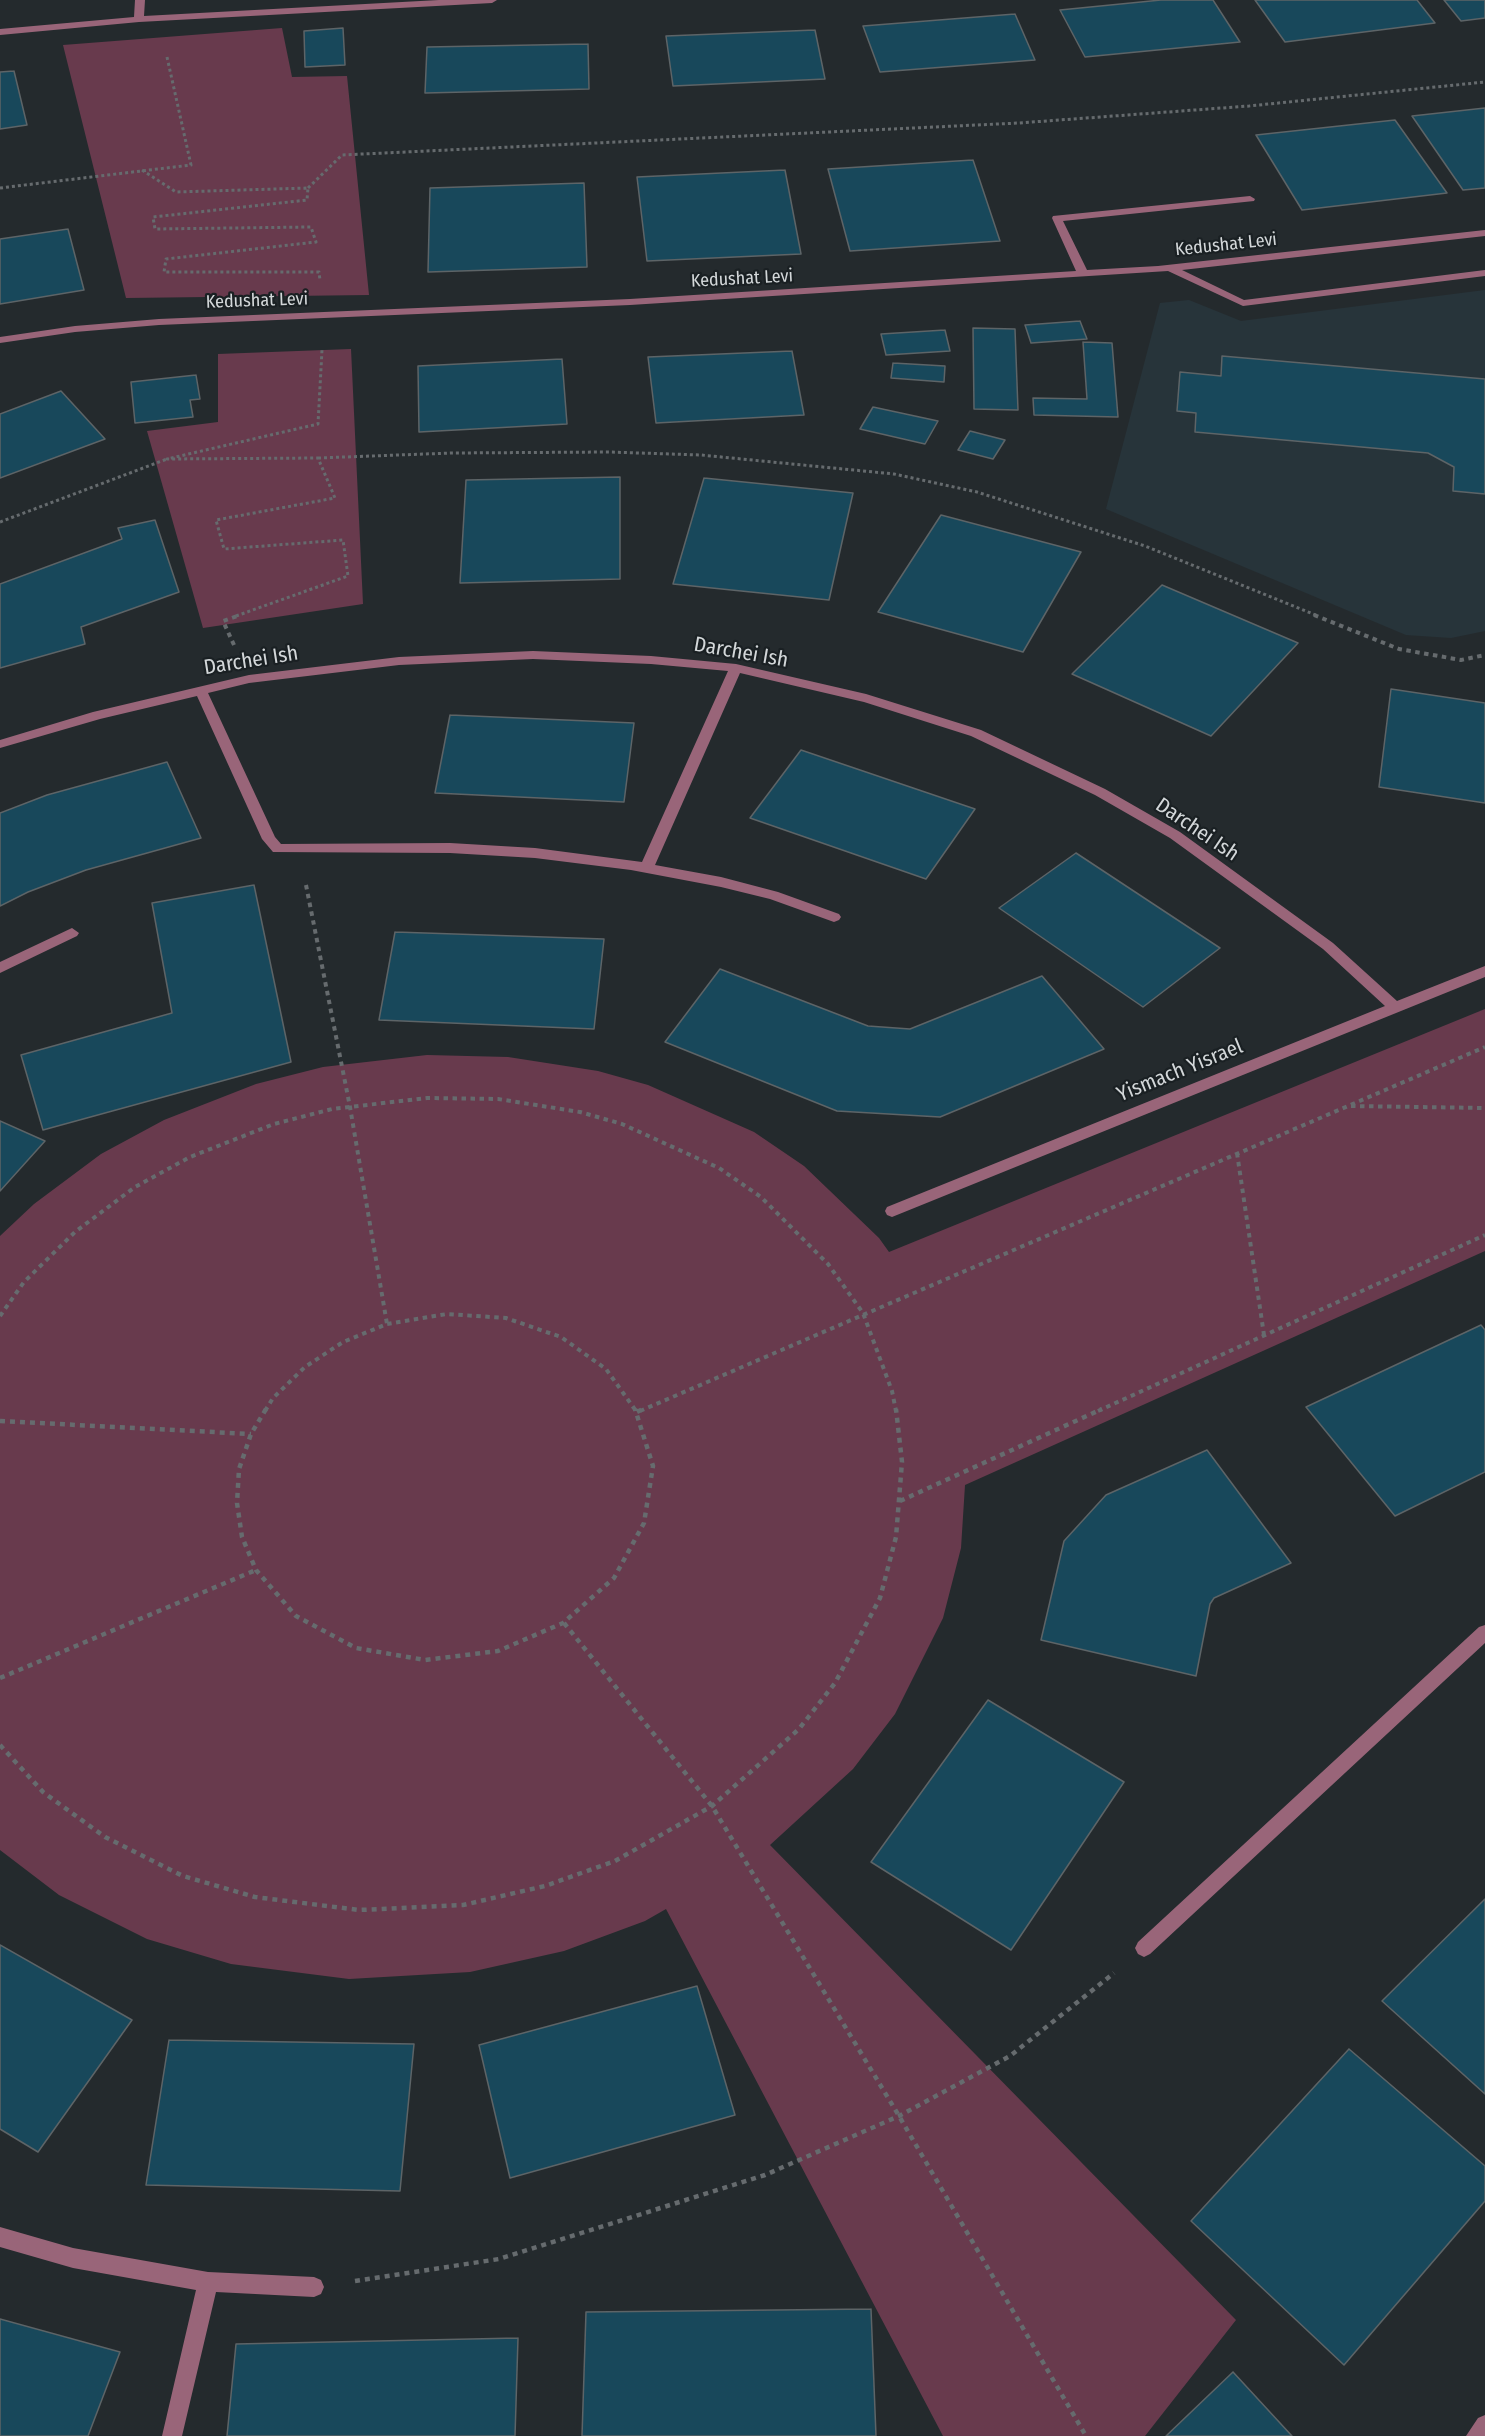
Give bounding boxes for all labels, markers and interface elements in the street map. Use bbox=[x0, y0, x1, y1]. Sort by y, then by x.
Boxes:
street label: Kedushat Levi bbox=[1174, 229, 1278, 261]
street label: Kedushat Levi bbox=[690, 266, 794, 292]
street label: Kedushat Levi bbox=[206, 288, 308, 314]
street label: Darchei Ish bbox=[692, 632, 790, 674]
street label: Darchei Ish bbox=[202, 641, 300, 681]
street label: Darchei Ish bbox=[1150, 793, 1244, 867]
street label: Yismach Yisrael bbox=[1113, 1034, 1247, 1108]

